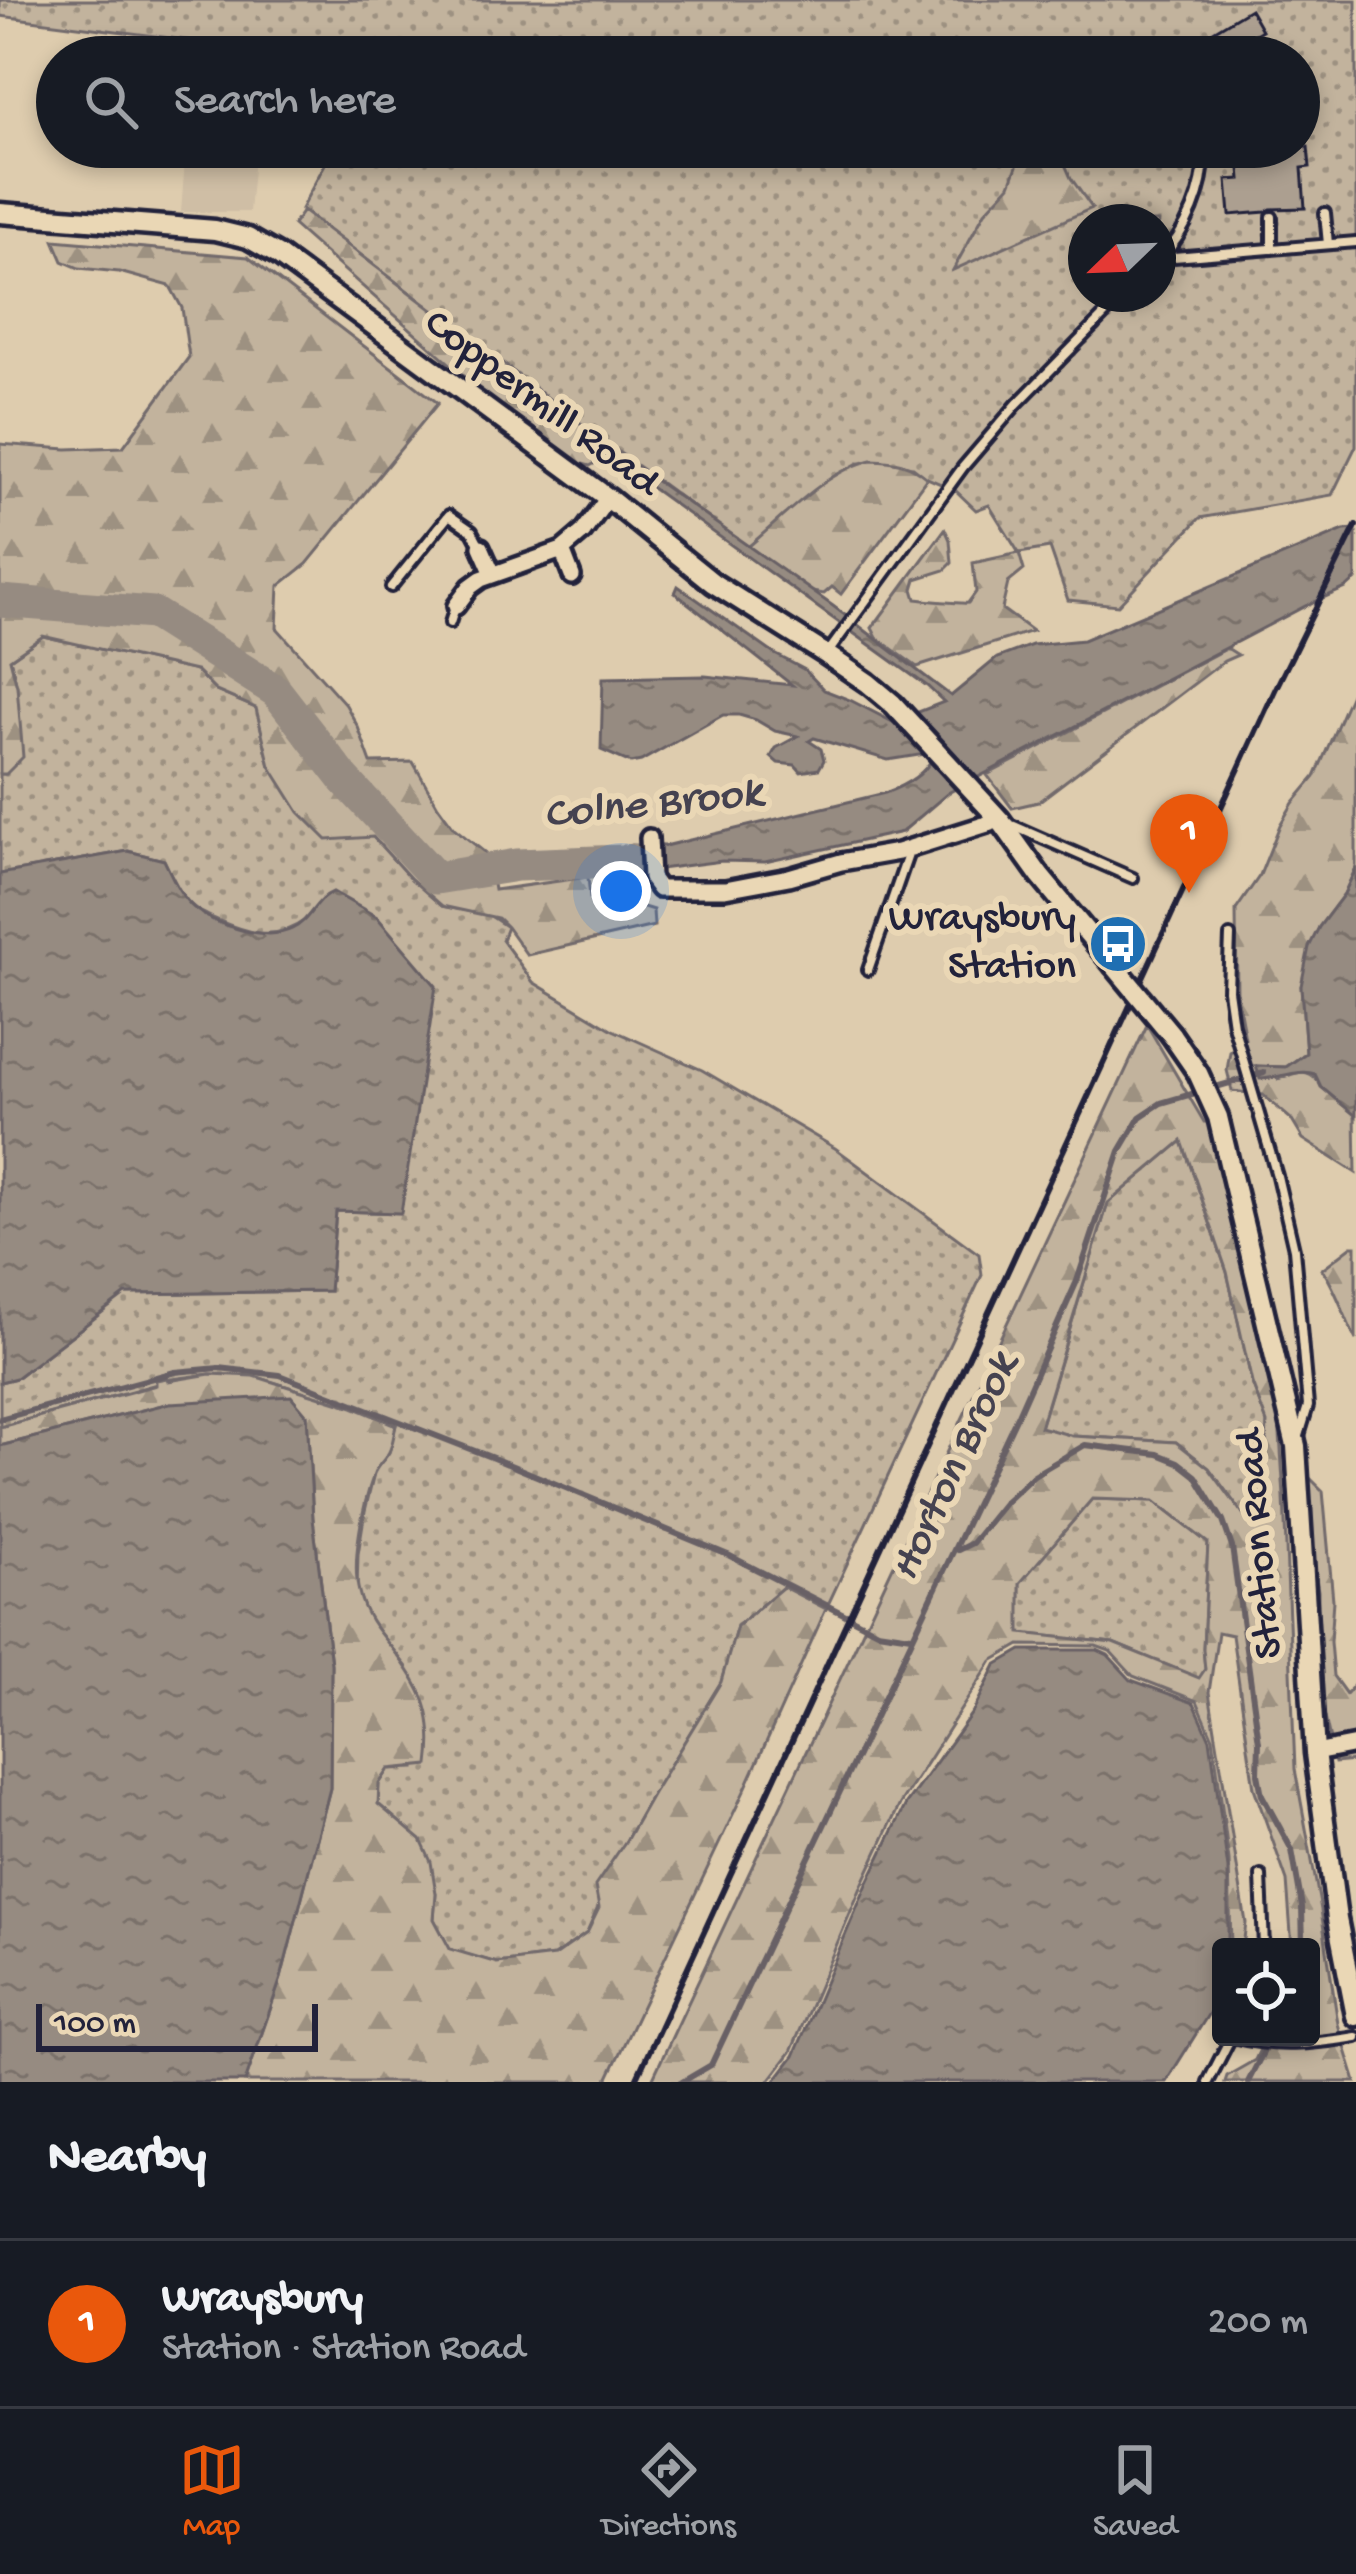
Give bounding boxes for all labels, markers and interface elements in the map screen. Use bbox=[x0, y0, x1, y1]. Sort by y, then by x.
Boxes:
search box bbox=[36, 36, 1320, 168]
icon: search bbox=[78, 69, 144, 135]
text: Search here bbox=[174, 76, 396, 129]
north arrow bbox=[1068, 204, 1176, 312]
street label: Coppermill Road bbox=[413, 301, 670, 511]
water label: Colne Brook bbox=[542, 768, 768, 844]
pin: 1 bbox=[1150, 794, 1228, 893]
your location bbox=[591, 861, 651, 921]
place label: Wraysbury Station bbox=[889, 896, 1076, 993]
bus stop icon: Wraysbury Station bbox=[1087, 913, 1149, 975]
water label: Horton Brook bbox=[880, 1342, 1033, 1590]
street label: Station Road bbox=[1227, 1424, 1296, 1661]
map controls bbox=[1212, 1938, 1320, 2046]
button: locate bbox=[1212, 1938, 1320, 2046]
scale bar bbox=[36, 1998, 318, 2051]
text: 100 m bbox=[54, 2006, 136, 2044]
text: Nearby bbox=[48, 2130, 206, 2190]
text: Wraysbury bbox=[162, 2274, 363, 2327]
text: 1 bbox=[79, 2301, 95, 2347]
text: 200 m bbox=[1208, 2301, 1308, 2347]
text: Station · Station Road bbox=[162, 2327, 525, 2373]
tab: Map bbox=[179, 2437, 245, 2547]
tab: Directions bbox=[602, 2437, 736, 2547]
tab: Saved bbox=[1093, 2437, 1177, 2547]

